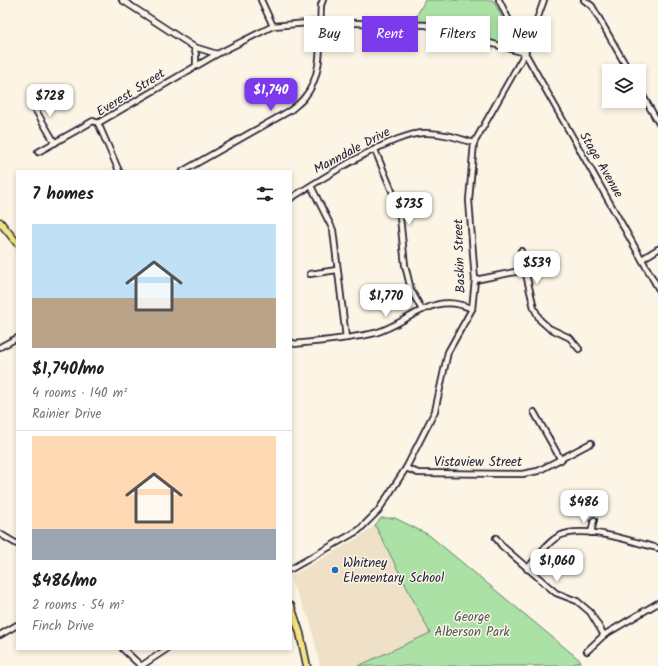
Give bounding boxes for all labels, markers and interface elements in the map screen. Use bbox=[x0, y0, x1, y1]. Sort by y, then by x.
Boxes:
chip: Buy bbox=[304, 16, 354, 52]
chip: Rent bbox=[362, 16, 418, 52]
chip: Filters bbox=[426, 16, 490, 52]
chip: New bbox=[498, 16, 551, 52]
street label: Everest Street bbox=[92, 63, 170, 123]
map controls bbox=[602, 64, 646, 108]
button: layers bbox=[602, 64, 646, 108]
pin: $1,740 bbox=[238, 78, 304, 112]
text: $1,740 bbox=[254, 80, 288, 101]
pin: $728 bbox=[26, 84, 74, 118]
text: $728 bbox=[35, 86, 65, 107]
street label: Manndale Drive bbox=[310, 122, 394, 180]
street label: Stage Avenue bbox=[574, 128, 629, 202]
text: 7 homes bbox=[32, 181, 94, 208]
icon: filters bbox=[254, 183, 276, 205]
pin: $735 bbox=[385, 192, 433, 226]
text: $735 bbox=[395, 194, 423, 215]
street label: Baskin Street bbox=[448, 218, 472, 293]
icon: home bbox=[118, 250, 190, 322]
pin: $539 bbox=[513, 251, 561, 285]
text: $539 bbox=[523, 253, 551, 274]
pin: $1,770 bbox=[353, 284, 419, 318]
text: $1,770 bbox=[369, 286, 403, 307]
text: $1,740/mo bbox=[32, 356, 104, 383]
text: 4 rooms · 140 m² bbox=[32, 383, 127, 404]
text: Rainier Drive bbox=[32, 404, 101, 425]
street label: Vistaview Street bbox=[434, 452, 523, 473]
icon: home bbox=[118, 462, 190, 534]
pin: $486 bbox=[560, 490, 608, 524]
text: $486 bbox=[569, 492, 599, 513]
pin: $1,060 bbox=[524, 549, 590, 583]
text: $1,060 bbox=[539, 551, 575, 572]
place label: Whitney Elementary School bbox=[343, 553, 444, 589]
marker: Whitney Elementary School bbox=[330, 565, 340, 575]
text: $486/mo bbox=[32, 568, 97, 595]
text: 2 rooms · 54 m² bbox=[32, 595, 124, 616]
park label: George Alberson Park bbox=[434, 607, 510, 643]
text: Finch Drive bbox=[32, 616, 94, 637]

